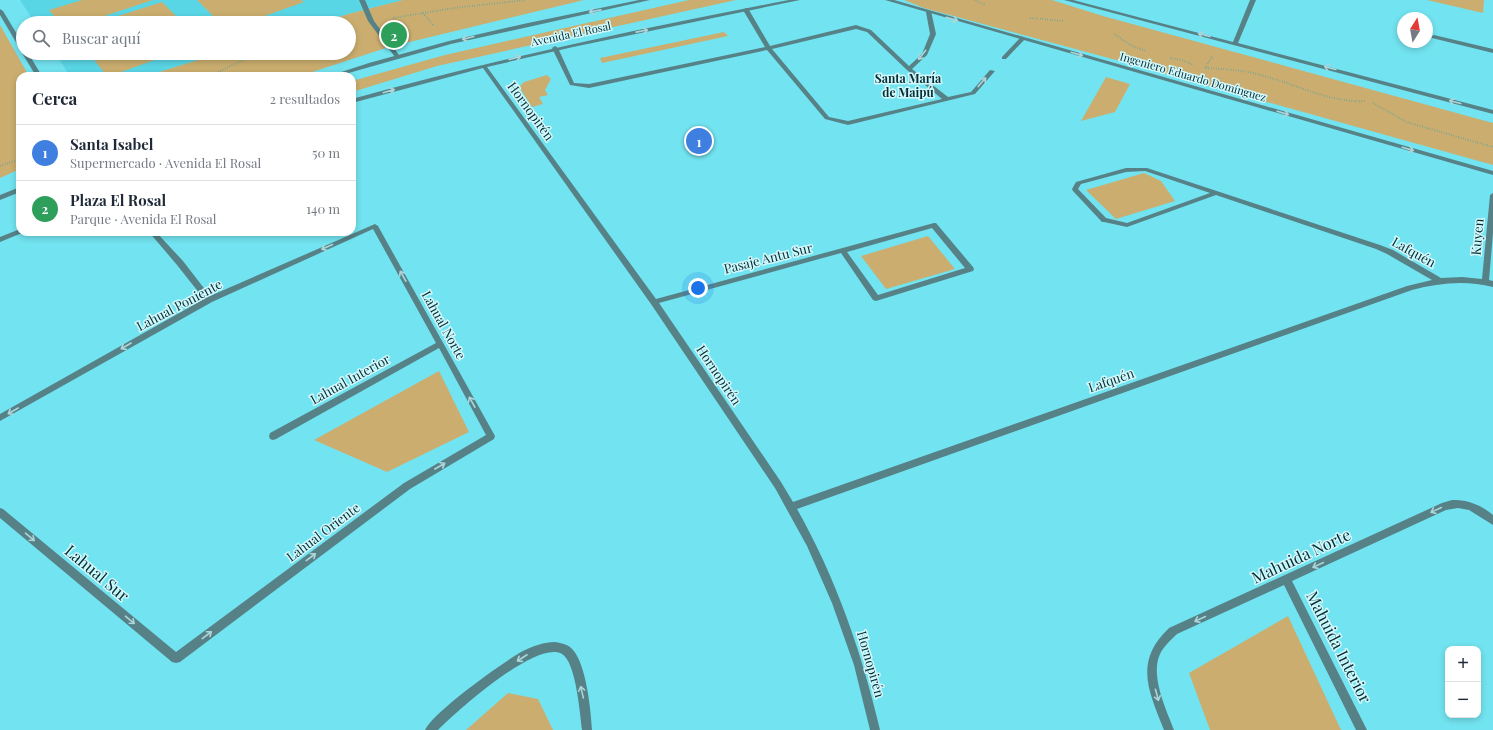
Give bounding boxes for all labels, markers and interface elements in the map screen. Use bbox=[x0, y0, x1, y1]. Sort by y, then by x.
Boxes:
one-way arrow bbox=[589, 7, 602, 15]
north arrow bbox=[1397, 12, 1433, 48]
search box bbox=[16, 16, 356, 60]
one-way arrow bbox=[945, 16, 958, 23]
street label: Avenida El Rosal bbox=[529, 18, 612, 50]
pin: 2 bbox=[381, 20, 407, 50]
one-way arrow bbox=[636, 26, 649, 34]
icon: search bbox=[30, 27, 52, 49]
text: Buscar aquí bbox=[62, 28, 141, 48]
one-way arrow bbox=[1198, 31, 1211, 38]
one-way arrow bbox=[462, 35, 475, 42]
street label: Ingeniero Eduardo Domínguez bbox=[1118, 48, 1268, 105]
one-way arrow bbox=[918, 50, 926, 61]
one-way arrow bbox=[1070, 51, 1083, 59]
one-way arrow bbox=[508, 54, 521, 61]
one-way arrow bbox=[1323, 64, 1336, 71]
district label: Santa María de Maipú bbox=[875, 70, 942, 100]
one-way arrow bbox=[978, 76, 987, 87]
street label: Hornopirén bbox=[504, 78, 559, 144]
one-way arrow bbox=[383, 86, 396, 94]
text: Cerca bbox=[32, 87, 77, 109]
text: 2 resultados bbox=[270, 90, 340, 107]
one-way arrow bbox=[1449, 97, 1462, 105]
one-way arrow bbox=[1276, 110, 1289, 117]
pin: 1 bbox=[686, 126, 712, 156]
text: Santa Isabel bbox=[70, 134, 154, 154]
text: 1 bbox=[43, 144, 47, 161]
text: 50 m bbox=[312, 144, 340, 161]
one-way arrow bbox=[1401, 146, 1414, 153]
text: Supermercado · Avenida El Rosal bbox=[70, 154, 261, 171]
text: Plaza El Rosal bbox=[70, 190, 166, 210]
text: 2 bbox=[42, 200, 48, 217]
text: 140 m bbox=[306, 200, 340, 217]
text: Parque · Avenida El Rosal bbox=[70, 210, 217, 227]
street label: Kuyen bbox=[1466, 218, 1487, 256]
street label: Lafquén bbox=[1389, 233, 1439, 271]
street label: Pasaje Antu Sur bbox=[722, 238, 814, 277]
one-way arrow bbox=[321, 244, 333, 251]
one-way arrow bbox=[399, 270, 406, 282]
street label: Lahual Poniente bbox=[133, 275, 225, 334]
your location bbox=[688, 278, 708, 298]
street label: Lahual Norte bbox=[419, 287, 470, 362]
street label: Hornopirén bbox=[693, 342, 746, 408]
one-way arrow bbox=[121, 343, 133, 351]
street label: Lahual Interior bbox=[307, 350, 393, 407]
street label: Lafquén bbox=[1086, 364, 1136, 395]
one-way arrow bbox=[468, 396, 476, 408]
one-way arrow bbox=[7, 407, 19, 415]
one-way arrow bbox=[434, 462, 446, 470]
street label: Lahual Oriente bbox=[283, 498, 363, 565]
one-way arrow bbox=[1430, 507, 1442, 514]
street label: Mahuida Norte bbox=[1248, 523, 1354, 588]
one-way arrow bbox=[25, 532, 35, 541]
street label: Lahual Sur bbox=[61, 540, 134, 606]
one-way arrow bbox=[306, 553, 317, 561]
one-way arrow bbox=[1312, 562, 1324, 569]
street label: Mahuida Interior bbox=[1302, 587, 1377, 706]
one-way arrow bbox=[125, 615, 135, 624]
one-way arrow bbox=[1194, 616, 1206, 623]
street label: Hornopirén bbox=[854, 629, 889, 699]
one-way arrow bbox=[201, 630, 212, 639]
map controls bbox=[1445, 646, 1481, 718]
button: + bbox=[1445, 646, 1481, 682]
one-way arrow bbox=[516, 654, 528, 662]
button: − bbox=[1445, 682, 1481, 718]
one-way arrow bbox=[577, 685, 585, 698]
one-way arrow bbox=[1153, 688, 1161, 701]

